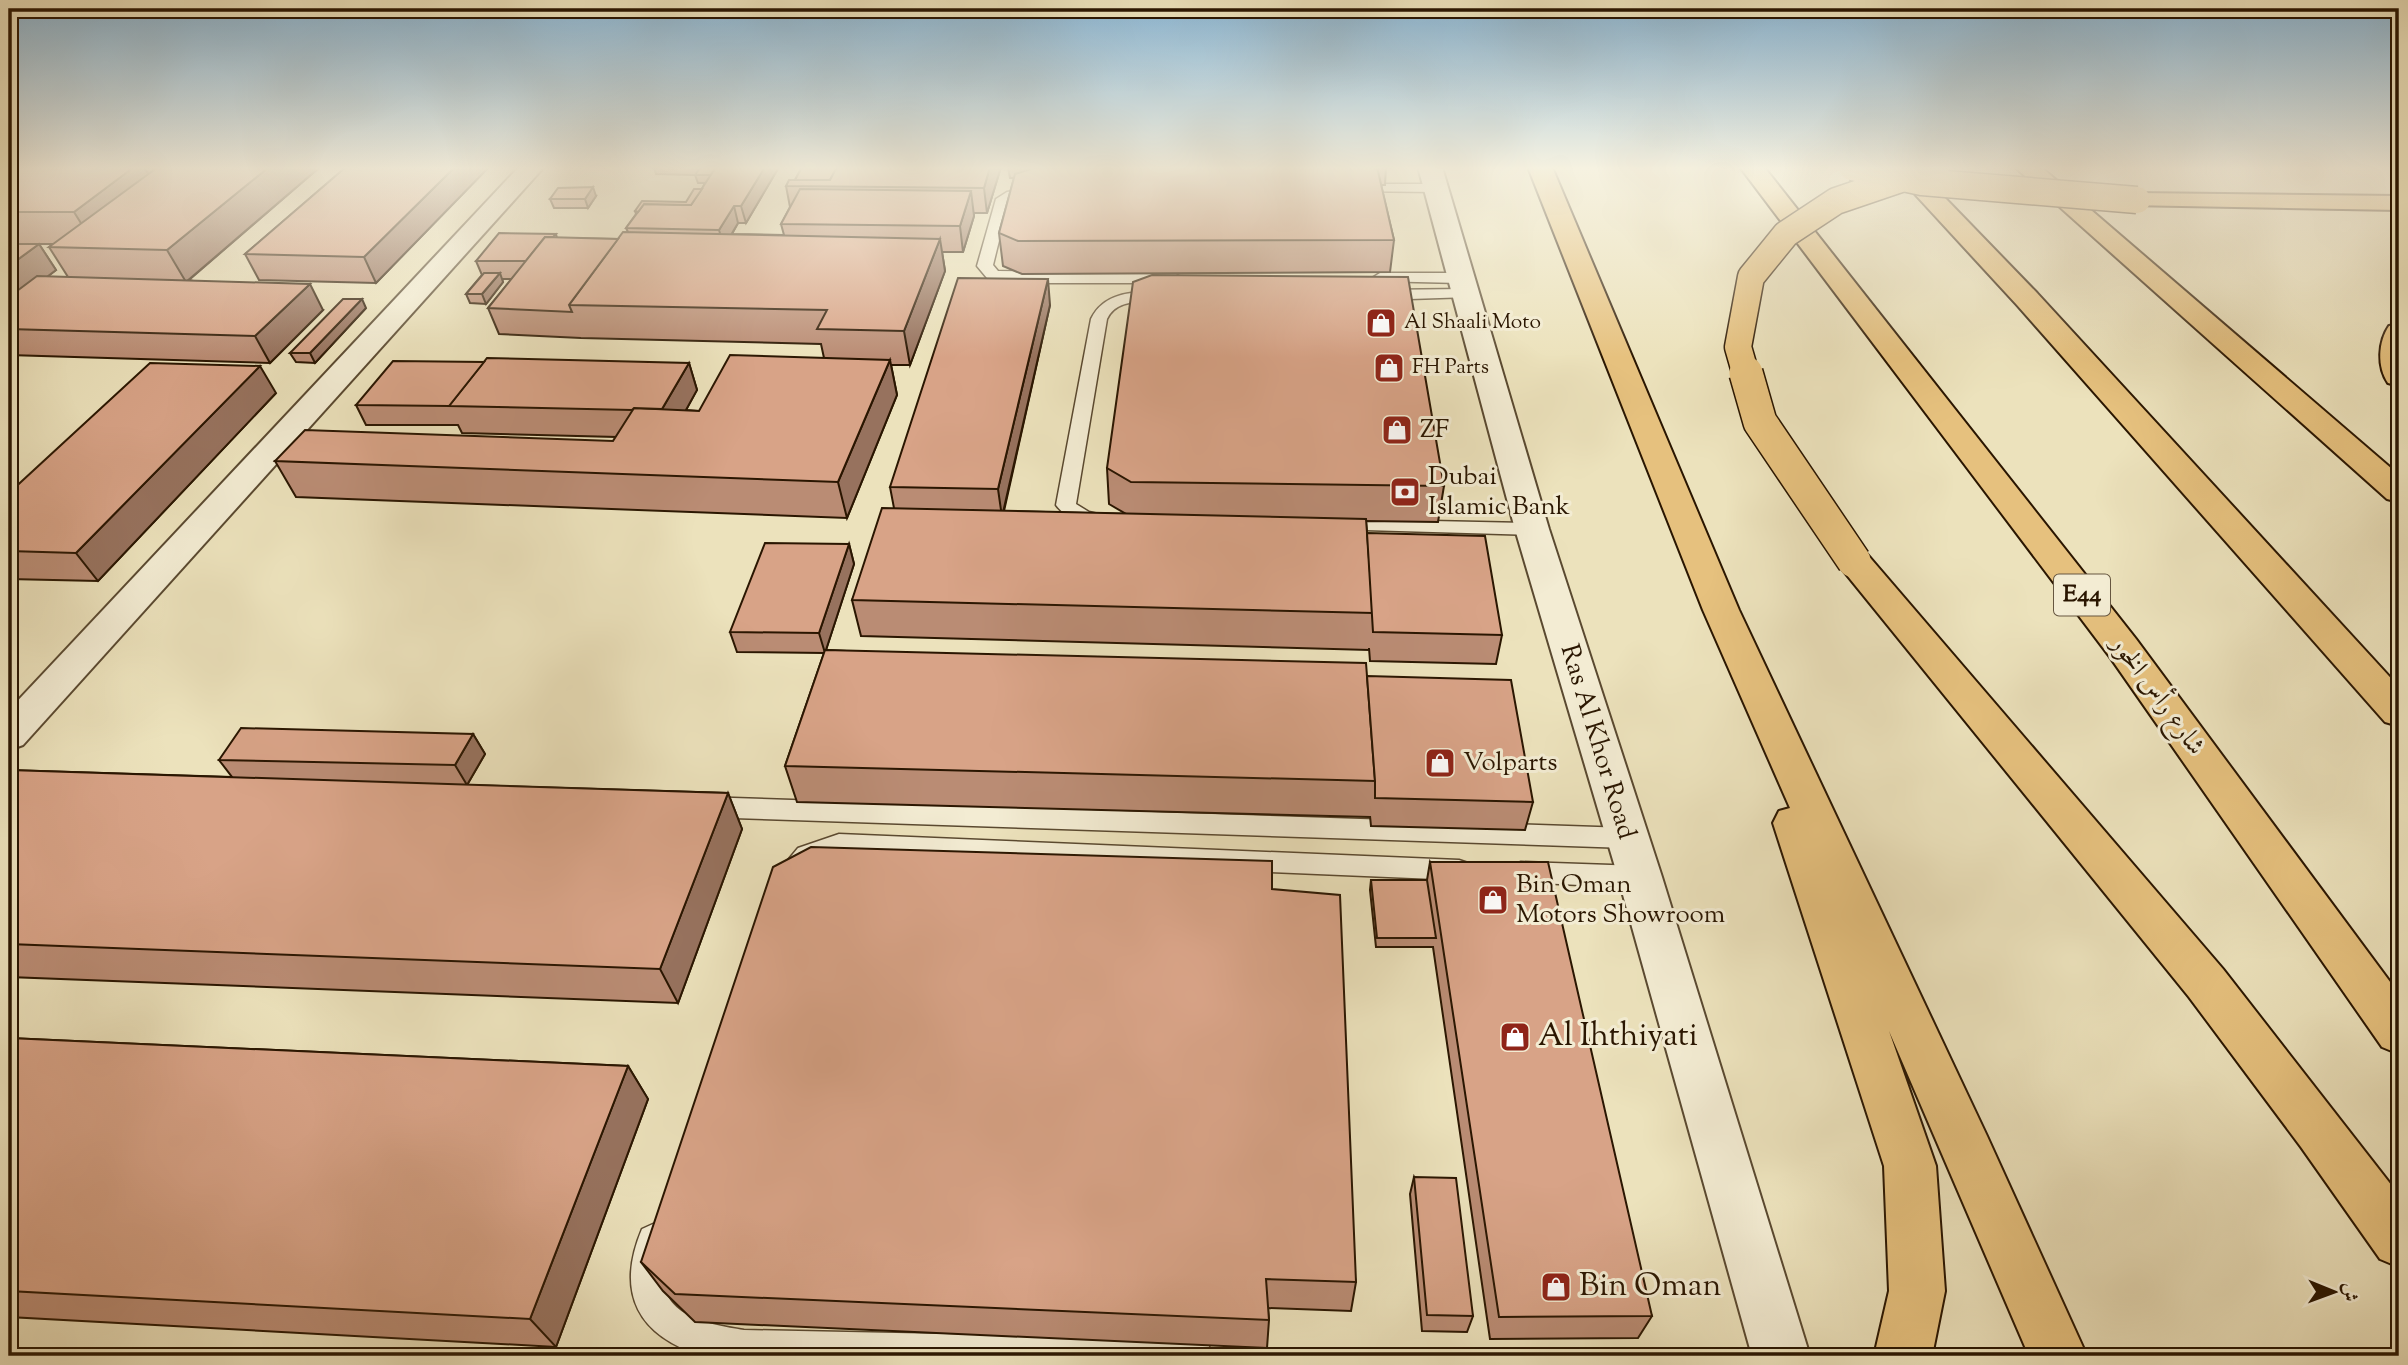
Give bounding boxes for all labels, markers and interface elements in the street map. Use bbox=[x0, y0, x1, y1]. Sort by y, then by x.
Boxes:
shop icon: Al Shaali Moto bbox=[1364, 306, 1398, 340]
place label: Al Shaali Moto bbox=[1404, 308, 1541, 338]
shop icon: FH Parts bbox=[1372, 351, 1406, 385]
place label: FH Parts bbox=[1412, 353, 1489, 383]
place label: ZF bbox=[1420, 412, 1449, 449]
shop icon: ZF bbox=[1380, 413, 1414, 447]
place label: Dubai Islamic Bank bbox=[1428, 459, 1570, 526]
bank icon: Dubai Islamic Bank bbox=[1388, 475, 1422, 509]
road number: E44 bbox=[2054, 574, 2110, 616]
street label: شارع رأس الخور bbox=[2098, 626, 2214, 764]
street label: Ras Al Khor Road bbox=[1550, 640, 1644, 844]
place label: Volparts bbox=[1463, 745, 1557, 782]
shop icon: Volparts bbox=[1423, 746, 1457, 780]
place label: Bin Oman Motors Showroom bbox=[1516, 867, 1725, 934]
shop icon: Bin Oman Motors Showroom bbox=[1476, 883, 1510, 917]
place label: Al Ihthiyati bbox=[1538, 1014, 1698, 1060]
shop icon: Al Ihthiyati bbox=[1498, 1020, 1532, 1054]
north arrow bbox=[2300, 1256, 2370, 1326]
place label: Bin Oman bbox=[1579, 1264, 1721, 1310]
shop icon: Bin Oman bbox=[1539, 1270, 1573, 1304]
text: ش bbox=[2335, 1283, 2362, 1302]

